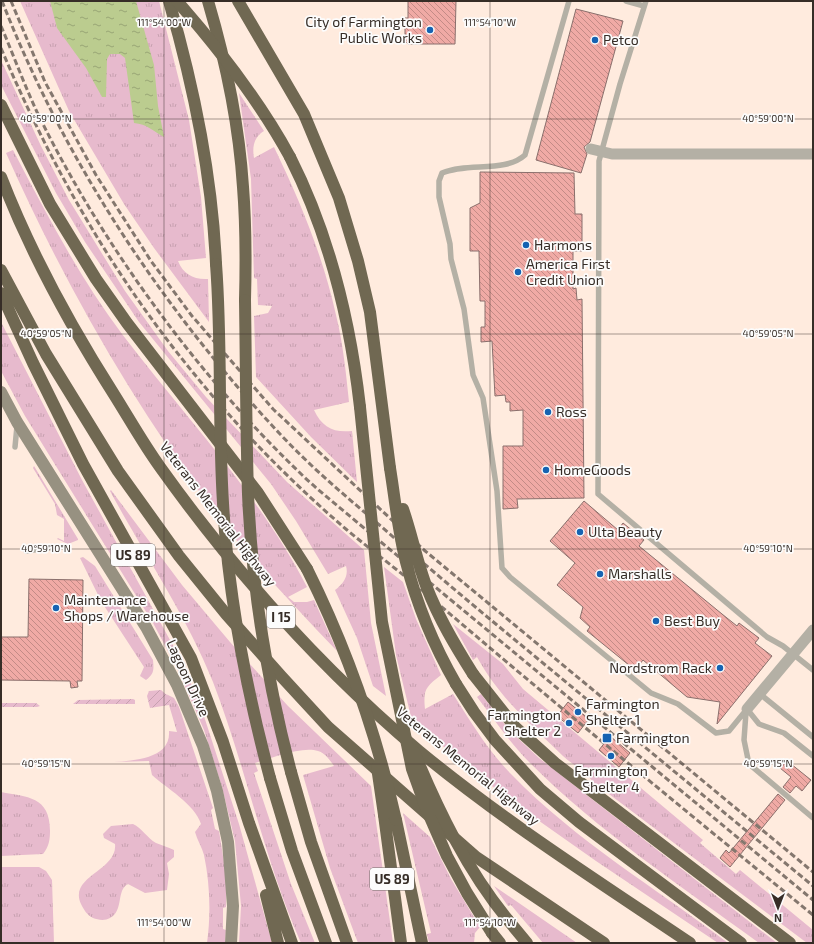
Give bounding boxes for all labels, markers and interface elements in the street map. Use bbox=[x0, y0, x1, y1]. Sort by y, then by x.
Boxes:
place label: City of Farmington Public Works bbox=[305, 13, 422, 46]
text: 111°54'00"W bbox=[137, 16, 192, 28]
text: 111°54'10"W bbox=[464, 16, 517, 28]
marker: City of Farmington Public Works bbox=[425, 25, 435, 35]
place label: Petco bbox=[603, 31, 639, 48]
marker: Petco bbox=[590, 35, 600, 45]
text: 40°59'00"N bbox=[20, 112, 72, 124]
text: 40°59'00"N bbox=[742, 112, 794, 124]
place label: Harmons bbox=[534, 236, 592, 253]
marker: Harmons bbox=[521, 240, 531, 250]
place label: America First Credit Union bbox=[526, 255, 610, 288]
marker: America First Credit Union bbox=[513, 267, 523, 277]
text: 40°59'05"N bbox=[21, 327, 71, 339]
text: 40°59'05"N bbox=[743, 327, 793, 339]
place label: Ross bbox=[556, 403, 587, 420]
marker: Ross bbox=[543, 407, 553, 417]
street label: Veterans Memorial Highway bbox=[157, 438, 281, 590]
place label: HomeGoods bbox=[554, 461, 631, 478]
marker: HomeGoods bbox=[541, 465, 551, 475]
place label: Ulta Beauty bbox=[588, 523, 663, 540]
marker: Ulta Beauty bbox=[575, 527, 585, 537]
text: 40°59'10"N bbox=[21, 542, 71, 554]
text: 40°59'10"N bbox=[743, 542, 793, 554]
road number: US 89 bbox=[111, 544, 155, 566]
place label: Marshalls bbox=[608, 565, 672, 582]
marker: Marshalls bbox=[595, 569, 605, 579]
place label: Maintenance Shops / Warehouse bbox=[64, 591, 189, 624]
marker: Maintenance Shops / Warehouse bbox=[51, 603, 61, 613]
road number: I 15 bbox=[267, 606, 295, 628]
place label: Best Buy bbox=[664, 612, 720, 629]
marker: Best Buy bbox=[651, 616, 661, 626]
street label: Lagoon Drive bbox=[163, 637, 214, 719]
place label: Nordstrom Rack bbox=[609, 659, 712, 676]
marker: Nordstrom Rack bbox=[715, 663, 725, 673]
place label: Farmington Shelter 1 bbox=[586, 695, 660, 728]
street label: Veterans Memorial Highway bbox=[393, 703, 544, 829]
place label: Farmington Shelter 2 bbox=[487, 706, 561, 739]
marker: Farmington Shelter 1 bbox=[573, 707, 583, 717]
marker: Farmington Shelter 2 bbox=[564, 718, 574, 728]
place label: Farmington bbox=[616, 729, 690, 746]
marker: Farmington bbox=[601, 732, 613, 744]
marker: Farmington Shelter 4 bbox=[606, 751, 616, 761]
text: 40°59'15"N bbox=[22, 757, 70, 769]
text: 40°59'15"N bbox=[744, 757, 792, 769]
place label: Farmington Shelter 4 bbox=[574, 762, 648, 795]
road number: US 89 bbox=[370, 868, 414, 890]
north arrow bbox=[758, 888, 798, 928]
text: N bbox=[774, 912, 782, 925]
text: 111°54'00"W bbox=[137, 916, 192, 928]
text: 111°54'10"W bbox=[464, 916, 517, 928]

